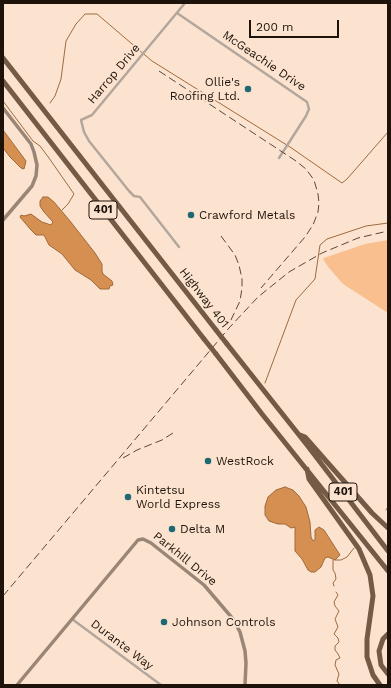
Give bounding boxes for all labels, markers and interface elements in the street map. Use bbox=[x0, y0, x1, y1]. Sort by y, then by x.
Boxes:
scale bar bbox=[251, 12, 341, 38]
text: 200 m bbox=[256, 20, 293, 34]
street label: McGeachie Drive bbox=[220, 28, 308, 94]
street label: Harrop Drive bbox=[85, 41, 143, 107]
place label: Ollie's Roofing Ltd. bbox=[170, 75, 240, 103]
marker: Ollie's Roofing Ltd. bbox=[243, 84, 253, 94]
road number: 401 bbox=[89, 201, 117, 219]
place label: Crawford Metals bbox=[199, 208, 295, 222]
marker: Crawford Metals bbox=[186, 210, 196, 220]
street label: Highway 401 bbox=[176, 265, 232, 331]
place label: WestRock bbox=[216, 454, 274, 468]
marker: WestRock bbox=[203, 456, 213, 466]
place label: Kintetsu World Express bbox=[136, 483, 220, 511]
road number: 401 bbox=[329, 483, 357, 501]
marker: Kintetsu World Express bbox=[123, 492, 133, 502]
place label: Delta M bbox=[180, 522, 225, 536]
marker: Delta M bbox=[167, 524, 177, 534]
street label: Parkhill Drive bbox=[150, 529, 220, 589]
place label: Johnson Controls bbox=[172, 615, 275, 629]
street label: Durante Way bbox=[88, 617, 156, 673]
marker: Johnson Controls bbox=[159, 617, 169, 627]

